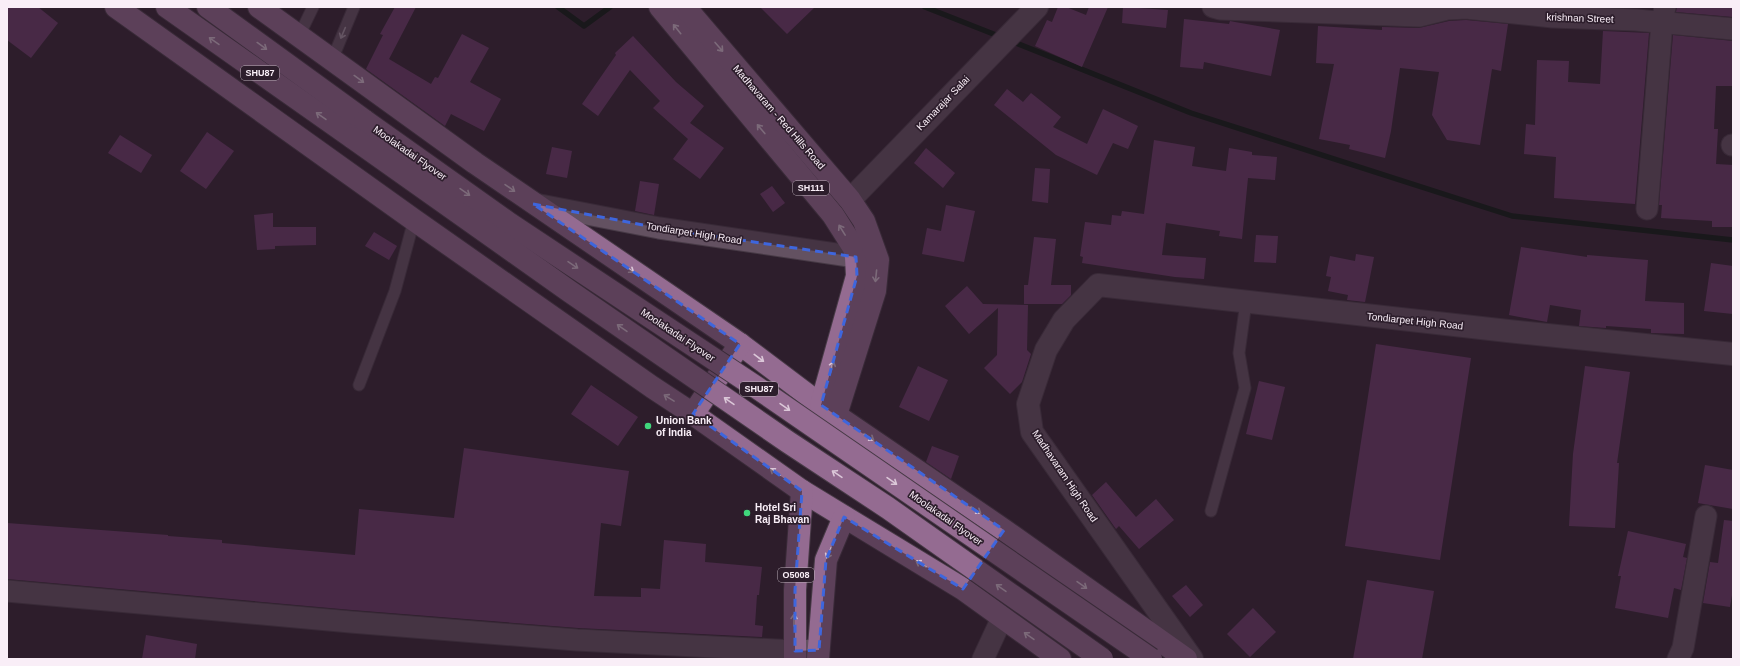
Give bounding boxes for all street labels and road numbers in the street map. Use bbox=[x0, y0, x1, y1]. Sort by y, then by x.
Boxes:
street label: krishnan Street bbox=[1546, 11, 1614, 25]
street label: Madhavaram - Red Hills Road bbox=[731, 63, 827, 171]
road number: SHU87 bbox=[241, 66, 279, 80]
street label: Kamarajar Salai bbox=[914, 74, 972, 132]
street label: Moolakadai Flyover bbox=[371, 124, 449, 183]
road number: SH111 bbox=[793, 181, 829, 195]
street label: Tondiarpet High Road bbox=[645, 220, 743, 246]
street label: Moolakadai Flyover bbox=[639, 306, 718, 364]
street label: Tondiarpet High Road bbox=[1366, 310, 1464, 332]
road number: SHU87 bbox=[740, 382, 778, 396]
street label: Madhavaram High Road bbox=[1030, 428, 1100, 524]
street label: Moolakadai Flyover bbox=[907, 489, 985, 548]
road number: O5008 bbox=[778, 568, 814, 582]

